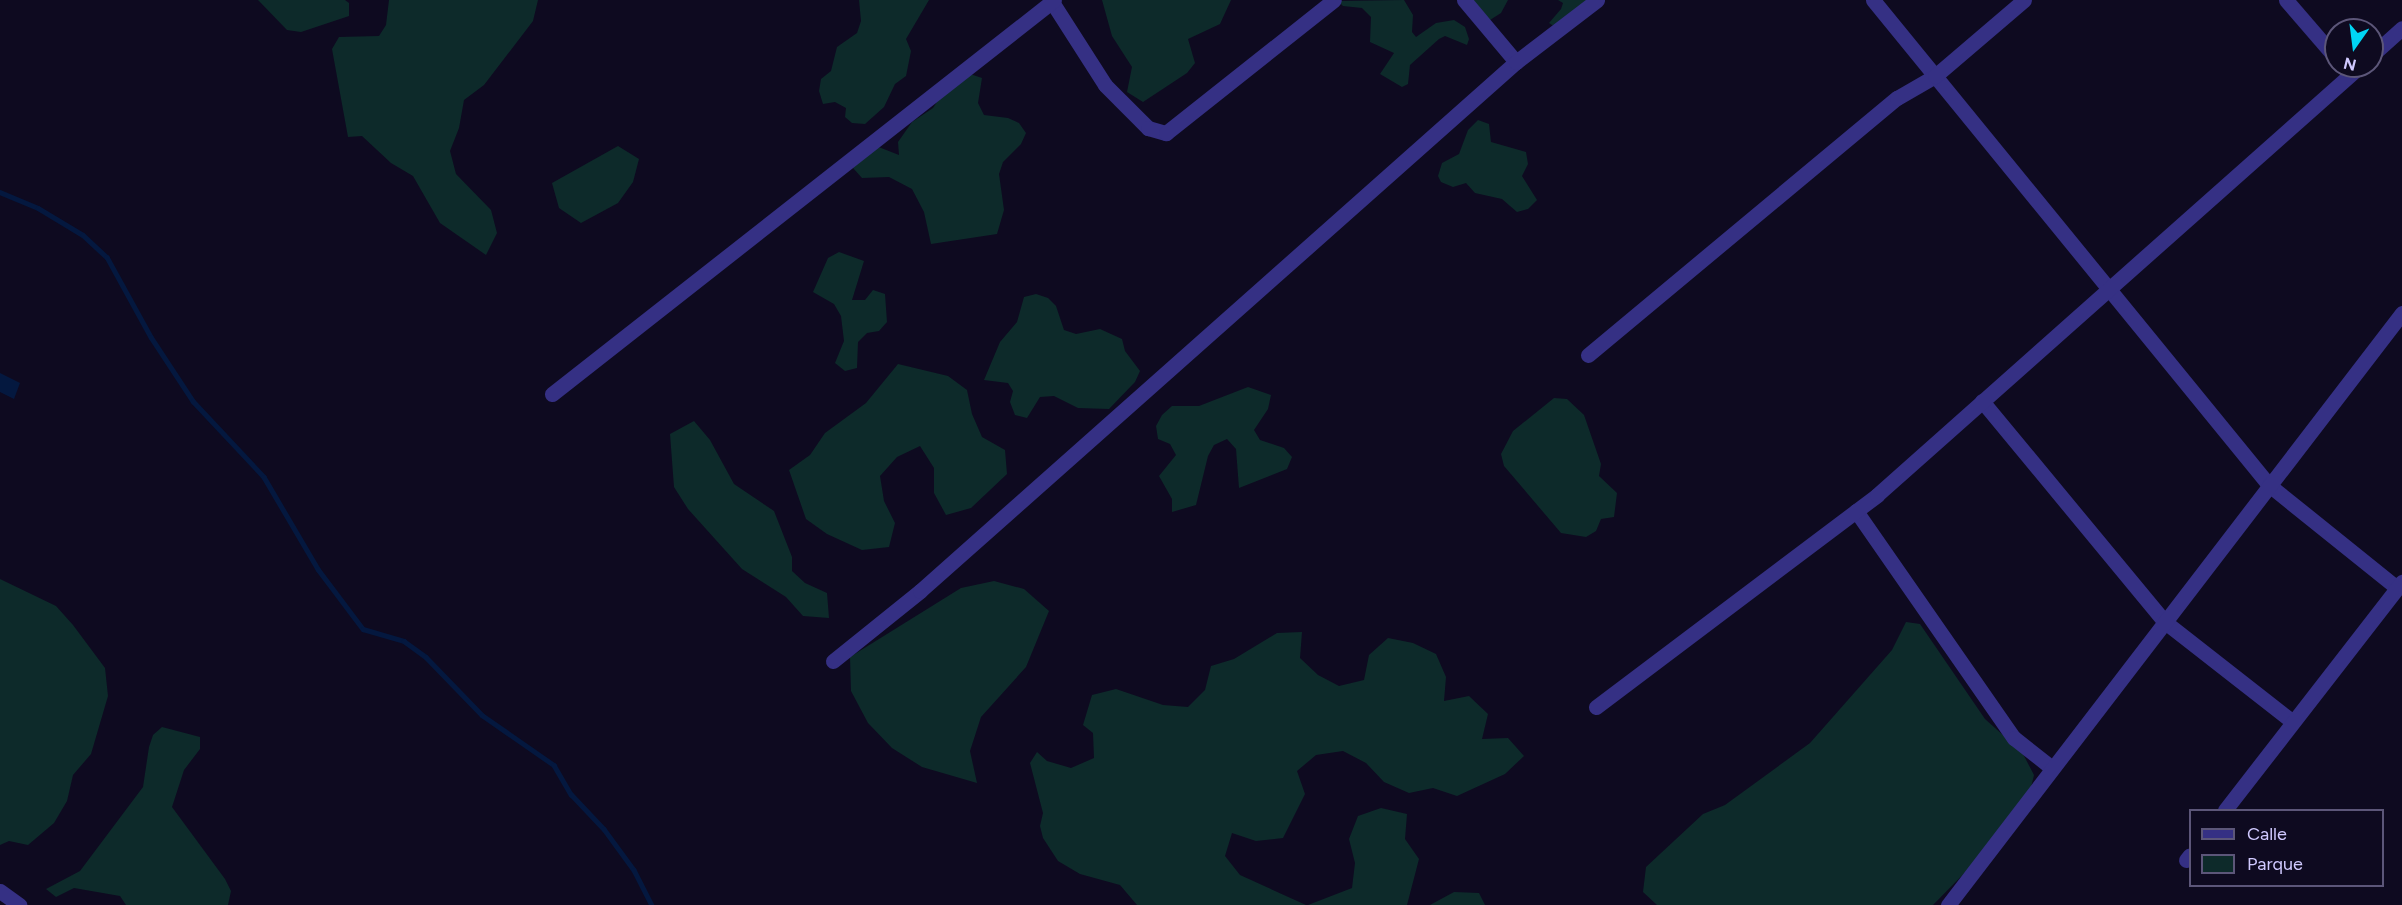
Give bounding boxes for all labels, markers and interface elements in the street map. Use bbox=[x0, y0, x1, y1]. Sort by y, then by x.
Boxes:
north arrow bbox=[2324, 18, 2384, 78]
text: N bbox=[2342, 53, 2358, 75]
legend bbox=[2189, 809, 2384, 887]
text: Calle bbox=[2247, 823, 2287, 845]
text: Parque bbox=[2247, 853, 2303, 875]

